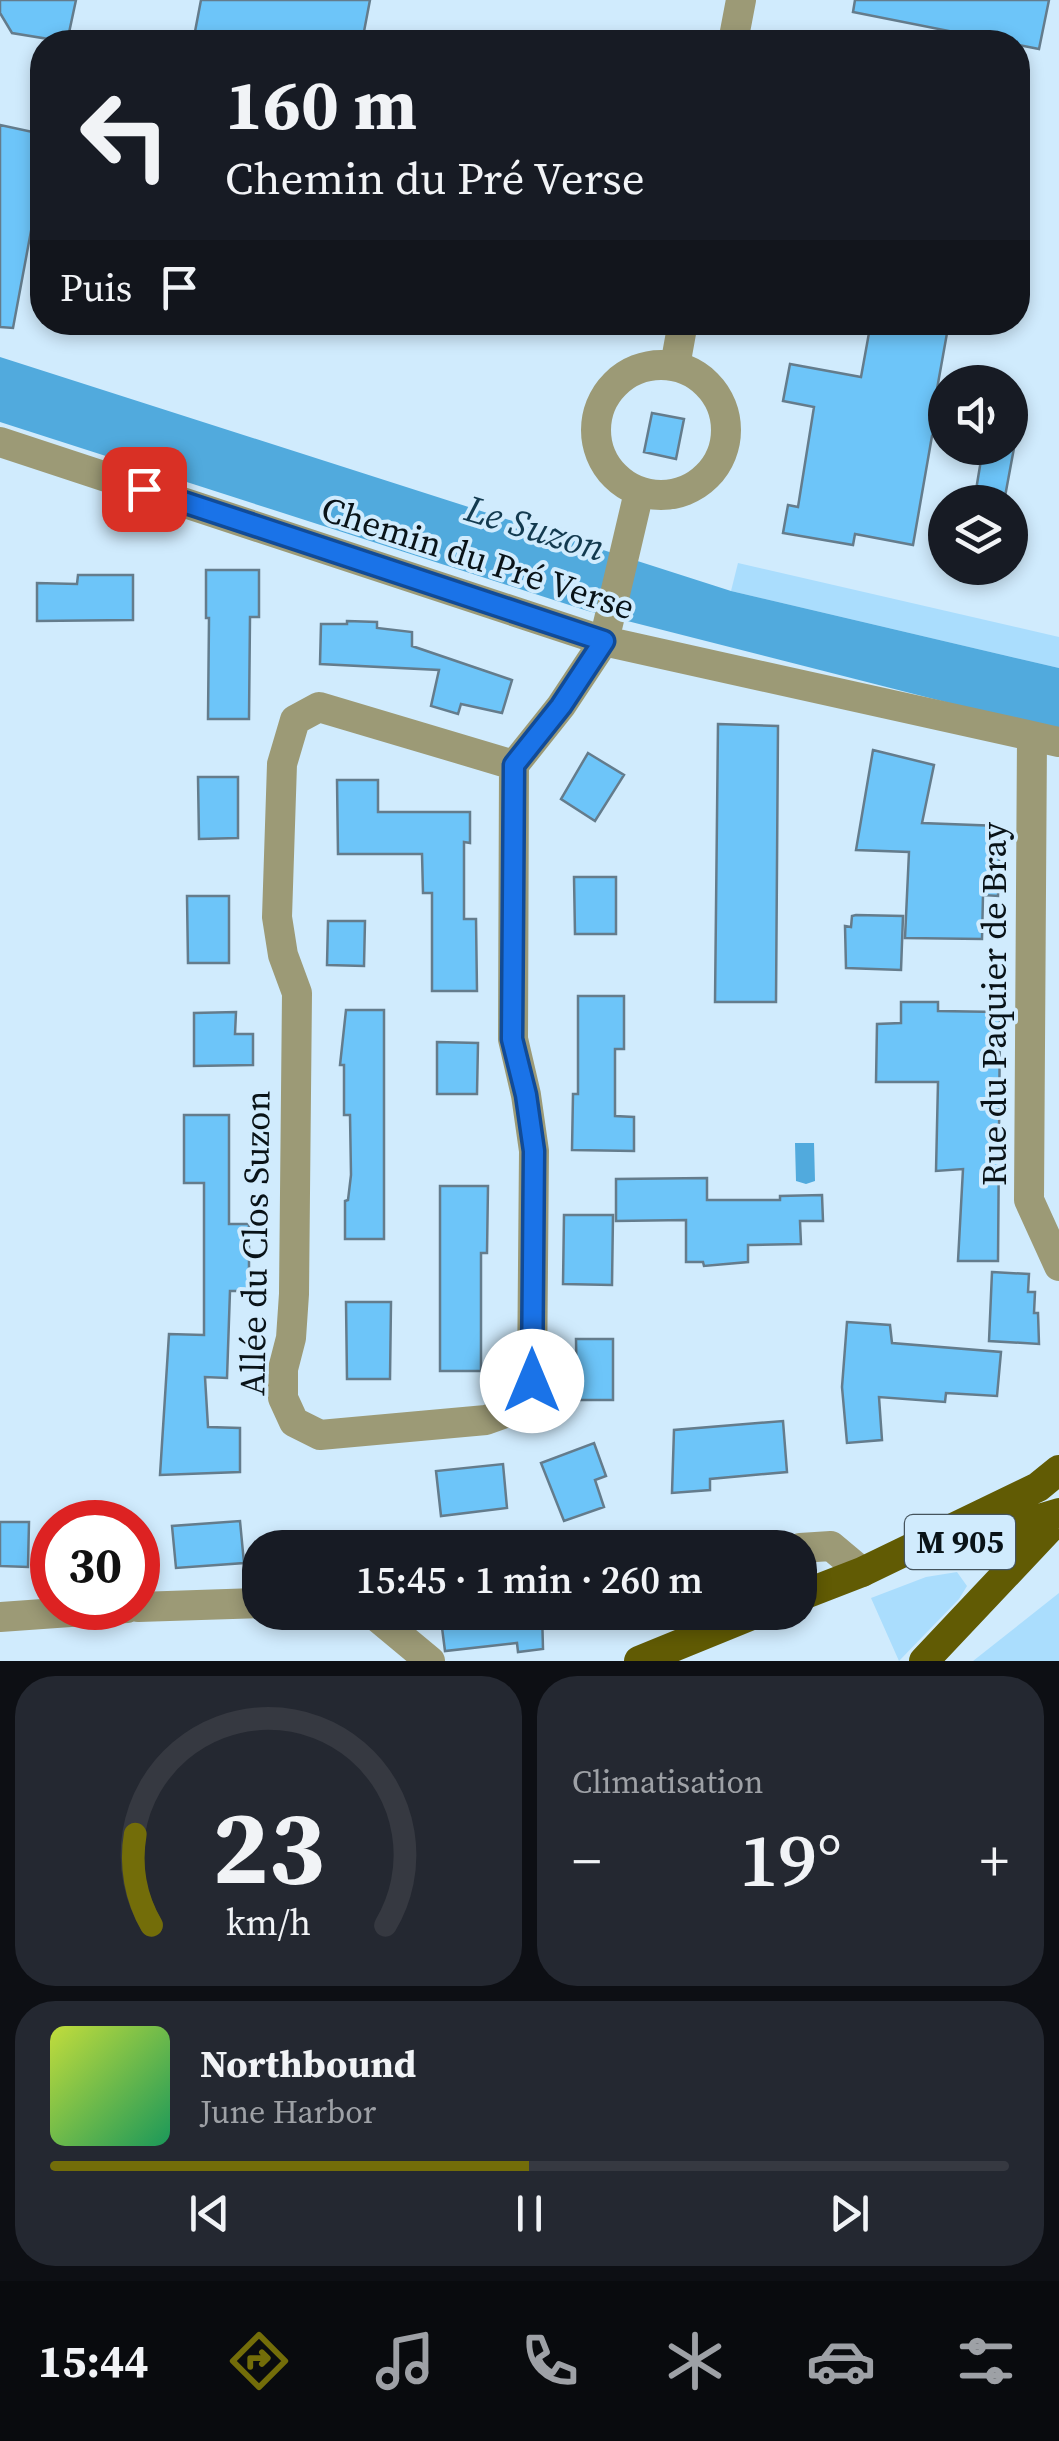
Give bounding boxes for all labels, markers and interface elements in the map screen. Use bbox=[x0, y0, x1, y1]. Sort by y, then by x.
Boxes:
text: 160 m bbox=[225, 56, 417, 152]
icon: left bbox=[60, 70, 190, 200]
text: Chemin du Pré Verse bbox=[225, 147, 645, 209]
icon: arrive bbox=[152, 260, 207, 315]
text: Puis bbox=[60, 262, 132, 314]
map controls bbox=[928, 365, 1028, 585]
button: sound bbox=[928, 365, 1028, 465]
pin bbox=[102, 447, 187, 532]
icon: arrive bbox=[117, 462, 172, 517]
water label: Le Suzon bbox=[458, 482, 611, 574]
street label: Chemin du Pré Verse bbox=[315, 485, 641, 631]
button: layers bbox=[928, 485, 1028, 585]
street label: Rue du Paquier de Bray bbox=[970, 822, 1018, 1186]
street label: Allée du Clos Suzon bbox=[228, 1090, 282, 1396]
position arrow bbox=[480, 1329, 584, 1433]
speed limit sign: 30 bbox=[30, 1500, 160, 1630]
road number: M 905 bbox=[905, 1515, 1015, 1569]
text: 15:45 · 1 min · 260 m bbox=[356, 1554, 703, 1606]
text: Climatisation bbox=[572, 1760, 763, 1804]
text: 23 bbox=[212, 1775, 325, 1918]
text: 19° bbox=[739, 1808, 842, 1911]
text: − bbox=[572, 1823, 601, 1898]
text: + bbox=[980, 1823, 1009, 1898]
text: km/h bbox=[226, 1898, 311, 1947]
text: Northbound bbox=[200, 2038, 416, 2090]
text: June Harbor bbox=[200, 2090, 376, 2134]
icon: previous bbox=[182, 2186, 237, 2241]
icon: pause bbox=[502, 2186, 557, 2241]
icon: next bbox=[822, 2186, 877, 2241]
icon: directions bbox=[224, 2326, 294, 2396]
icon: music bbox=[370, 2326, 440, 2396]
icon: phone bbox=[515, 2326, 585, 2396]
icon: climate bbox=[660, 2326, 730, 2396]
icon: car bbox=[806, 2326, 876, 2396]
icon: filters bbox=[951, 2326, 1021, 2396]
text: 15:44 bbox=[38, 2330, 149, 2392]

